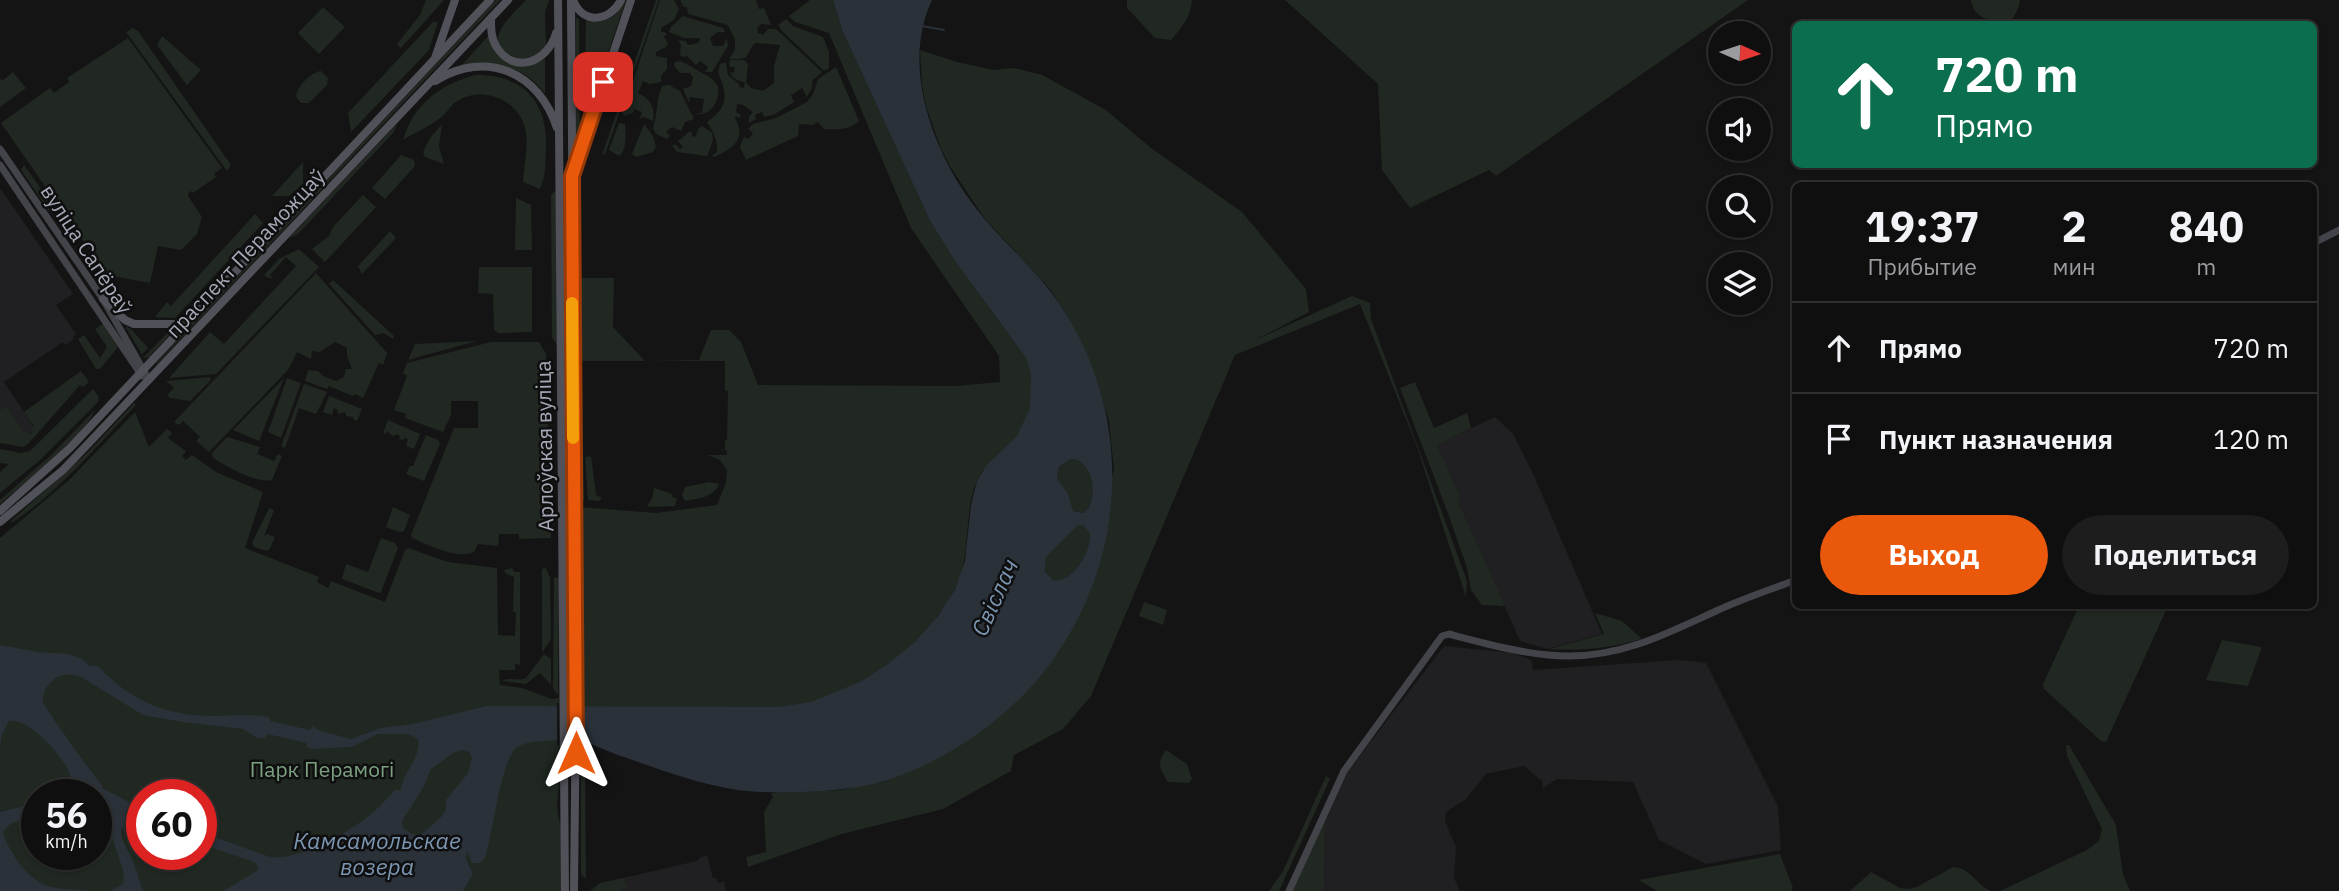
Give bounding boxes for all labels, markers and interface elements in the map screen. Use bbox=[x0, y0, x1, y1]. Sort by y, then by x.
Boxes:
north arrow bbox=[1708, 21, 1771, 84]
map controls bbox=[1708, 21, 1771, 315]
text: 720 m bbox=[1935, 42, 2079, 105]
icon: ahead bbox=[1820, 49, 1911, 140]
pin bbox=[573, 52, 633, 112]
icon: arrive bbox=[584, 63, 622, 101]
button: sound bbox=[1708, 98, 1771, 161]
text: Прямо bbox=[1935, 104, 2033, 146]
street label: праспект Пераможцаў bbox=[159, 162, 331, 344]
button: search bbox=[1708, 175, 1771, 238]
street label: вуліца Сапёраў bbox=[35, 179, 140, 320]
text: 19:37 bbox=[1865, 199, 1980, 254]
text: 2 bbox=[2061, 199, 2087, 254]
text: 840 bbox=[2168, 199, 2244, 254]
text: Прибытие bbox=[1868, 251, 1977, 281]
text: мин bbox=[2052, 251, 2096, 281]
text: m bbox=[2196, 251, 2216, 281]
button: layers bbox=[1708, 252, 1771, 315]
icon: ahead bbox=[1820, 329, 1858, 367]
text: Прямо bbox=[1879, 331, 1962, 365]
text: 720 m bbox=[2213, 331, 2289, 365]
street label: Арлоўская вуліца bbox=[529, 360, 559, 532]
icon: arrive bbox=[1820, 420, 1858, 458]
text: Пункт назначения bbox=[1879, 422, 2113, 456]
text: 120 m bbox=[2213, 422, 2289, 456]
button: Выход bbox=[1820, 515, 2048, 595]
button: Поделиться bbox=[2062, 515, 2289, 595]
water label: Свіслач bbox=[964, 554, 1024, 640]
position arrow bbox=[539, 716, 613, 790]
park label: Парк Перамогі bbox=[250, 755, 394, 783]
speed limit sign: 60 bbox=[126, 779, 217, 870]
text: 56 bbox=[45, 792, 88, 838]
water label: Камсамольскае возера bbox=[293, 825, 461, 881]
text: km/h bbox=[45, 830, 88, 853]

